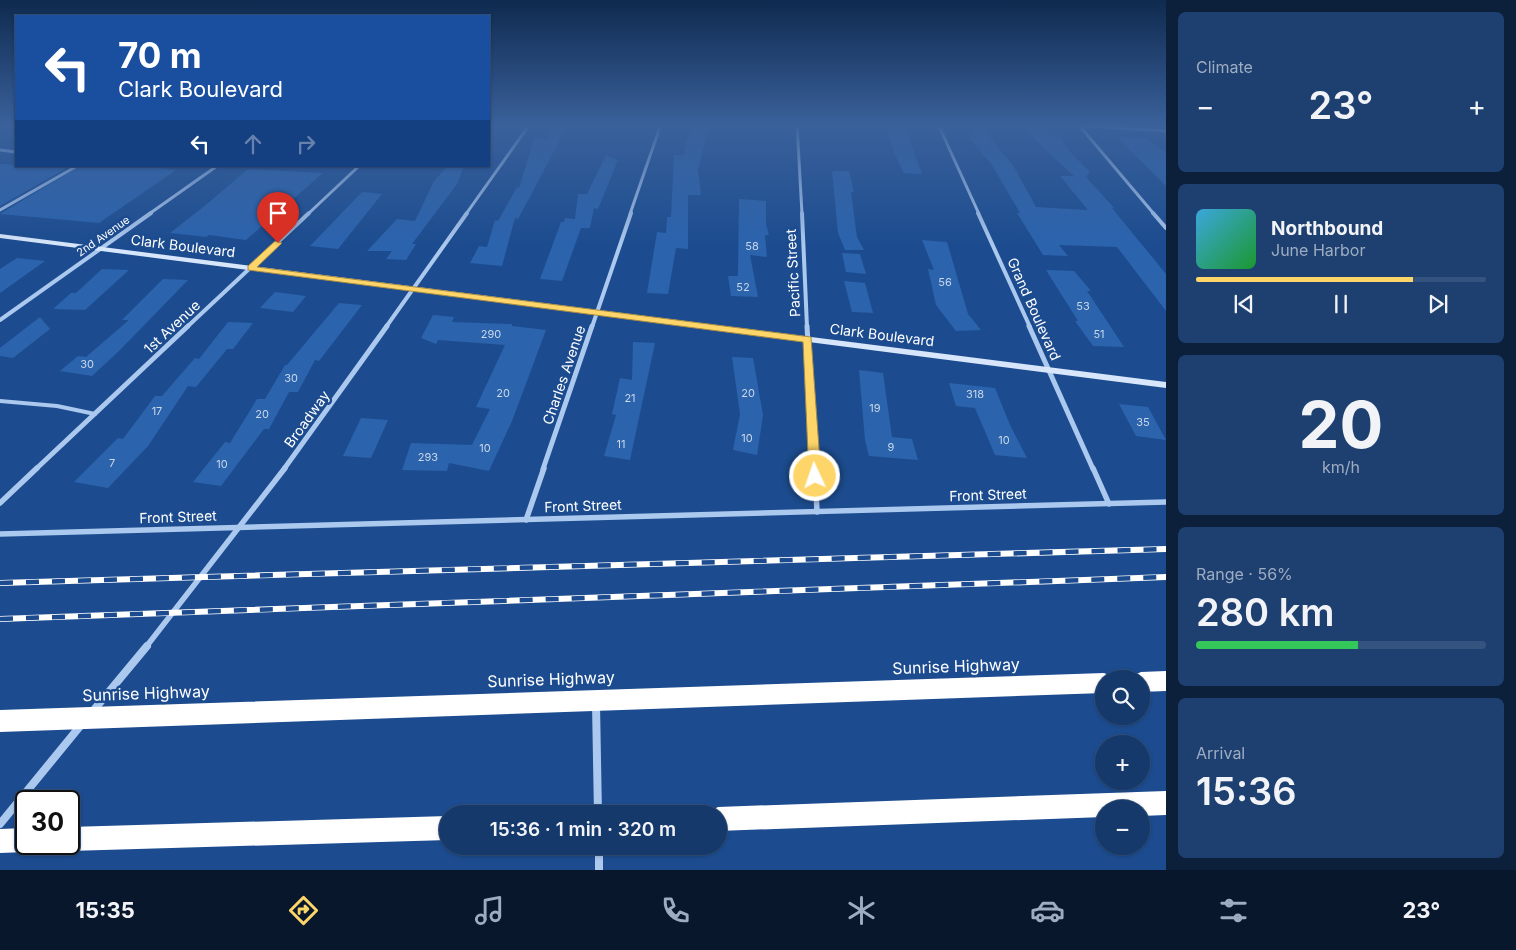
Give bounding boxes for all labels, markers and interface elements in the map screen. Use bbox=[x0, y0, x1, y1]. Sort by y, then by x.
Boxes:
text: 70 m bbox=[118, 34, 202, 76]
icon: left bbox=[35, 35, 100, 100]
text: Climate bbox=[1196, 57, 1253, 77]
text: Clark Boulevard bbox=[118, 76, 283, 102]
text: 23° bbox=[1309, 82, 1373, 128]
text: − bbox=[1196, 89, 1215, 123]
text: + bbox=[1467, 89, 1486, 123]
icon: left bbox=[186, 130, 214, 158]
icon: ahead bbox=[239, 130, 267, 158]
icon: right bbox=[292, 130, 320, 158]
pin bbox=[257, 192, 299, 243]
icon: arrive bbox=[264, 199, 292, 227]
street label: 2nd Avenue bbox=[74, 213, 132, 259]
text: Northbound bbox=[1271, 217, 1383, 240]
street label: Pacific Street bbox=[782, 228, 803, 318]
street label: Clark Boulevard bbox=[130, 231, 236, 260]
house number: 58 bbox=[745, 239, 759, 253]
text: June Harbor bbox=[1271, 240, 1365, 260]
street label: Grand Boulevard bbox=[1004, 255, 1065, 363]
house number: 56 bbox=[938, 275, 952, 289]
house number: 52 bbox=[736, 280, 750, 294]
icon: previous bbox=[1230, 290, 1258, 318]
icon: pause bbox=[1327, 290, 1355, 318]
icon: next bbox=[1424, 290, 1452, 318]
street label: 1st Avenue bbox=[140, 296, 203, 357]
house number: 53 bbox=[1076, 299, 1090, 313]
street label: Clark Boulevard bbox=[829, 320, 935, 349]
street label: Charles Avenue bbox=[539, 323, 588, 427]
house number: 290 bbox=[481, 327, 501, 341]
house number: 51 bbox=[1093, 327, 1105, 341]
house number: 30 bbox=[80, 357, 94, 371]
house number: 30 bbox=[284, 371, 298, 385]
text: 20 bbox=[1299, 385, 1383, 464]
house number: 20 bbox=[496, 386, 510, 400]
house number: 20 bbox=[741, 386, 755, 400]
street label: Broadway bbox=[280, 387, 333, 450]
house number: 318 bbox=[966, 387, 984, 401]
house number: 21 bbox=[624, 391, 636, 405]
house number: 19 bbox=[869, 401, 881, 415]
house number: 17 bbox=[152, 404, 162, 418]
house number: 20 bbox=[255, 407, 269, 421]
house number: 35 bbox=[1136, 415, 1150, 429]
house number: 10 bbox=[741, 431, 753, 445]
house number: 10 bbox=[998, 433, 1010, 447]
house number: 11 bbox=[617, 437, 625, 451]
house number: 9 bbox=[888, 440, 895, 454]
house number: 10 bbox=[479, 441, 491, 455]
position arrow bbox=[788, 449, 840, 501]
house number: 293 bbox=[418, 450, 438, 464]
house number: 7 bbox=[109, 456, 115, 470]
house number: 10 bbox=[216, 457, 228, 471]
text: km/h bbox=[1322, 457, 1360, 477]
street label: Front Street bbox=[949, 485, 1027, 504]
street label: Front Street bbox=[544, 496, 622, 515]
street label: Front Street bbox=[139, 507, 217, 526]
text: Range · 56% bbox=[1196, 564, 1293, 584]
text: 280 km bbox=[1196, 589, 1335, 635]
street label: Sunrise Highway bbox=[892, 654, 1020, 678]
street label: Sunrise Highway bbox=[487, 667, 615, 691]
map controls bbox=[1095, 670, 1150, 855]
button: search bbox=[1095, 670, 1150, 725]
street label: Sunrise Highway bbox=[82, 681, 210, 705]
button: + bbox=[1095, 735, 1150, 790]
text: Arrival bbox=[1196, 743, 1245, 763]
text: 15:36 bbox=[1196, 768, 1297, 814]
speed limit sign: 30 bbox=[15, 790, 80, 855]
button: − bbox=[1095, 800, 1150, 855]
text: 15:36 · 1 min · 320 m bbox=[490, 818, 676, 841]
icon: directions bbox=[286, 893, 321, 928]
icon: music bbox=[472, 893, 507, 928]
icon: phone bbox=[658, 893, 693, 928]
icon: climate bbox=[844, 893, 879, 928]
icon: car bbox=[1030, 893, 1065, 928]
icon: filters bbox=[1216, 893, 1251, 928]
text: 15:35 bbox=[76, 897, 135, 923]
text: 23° bbox=[1402, 897, 1440, 923]

